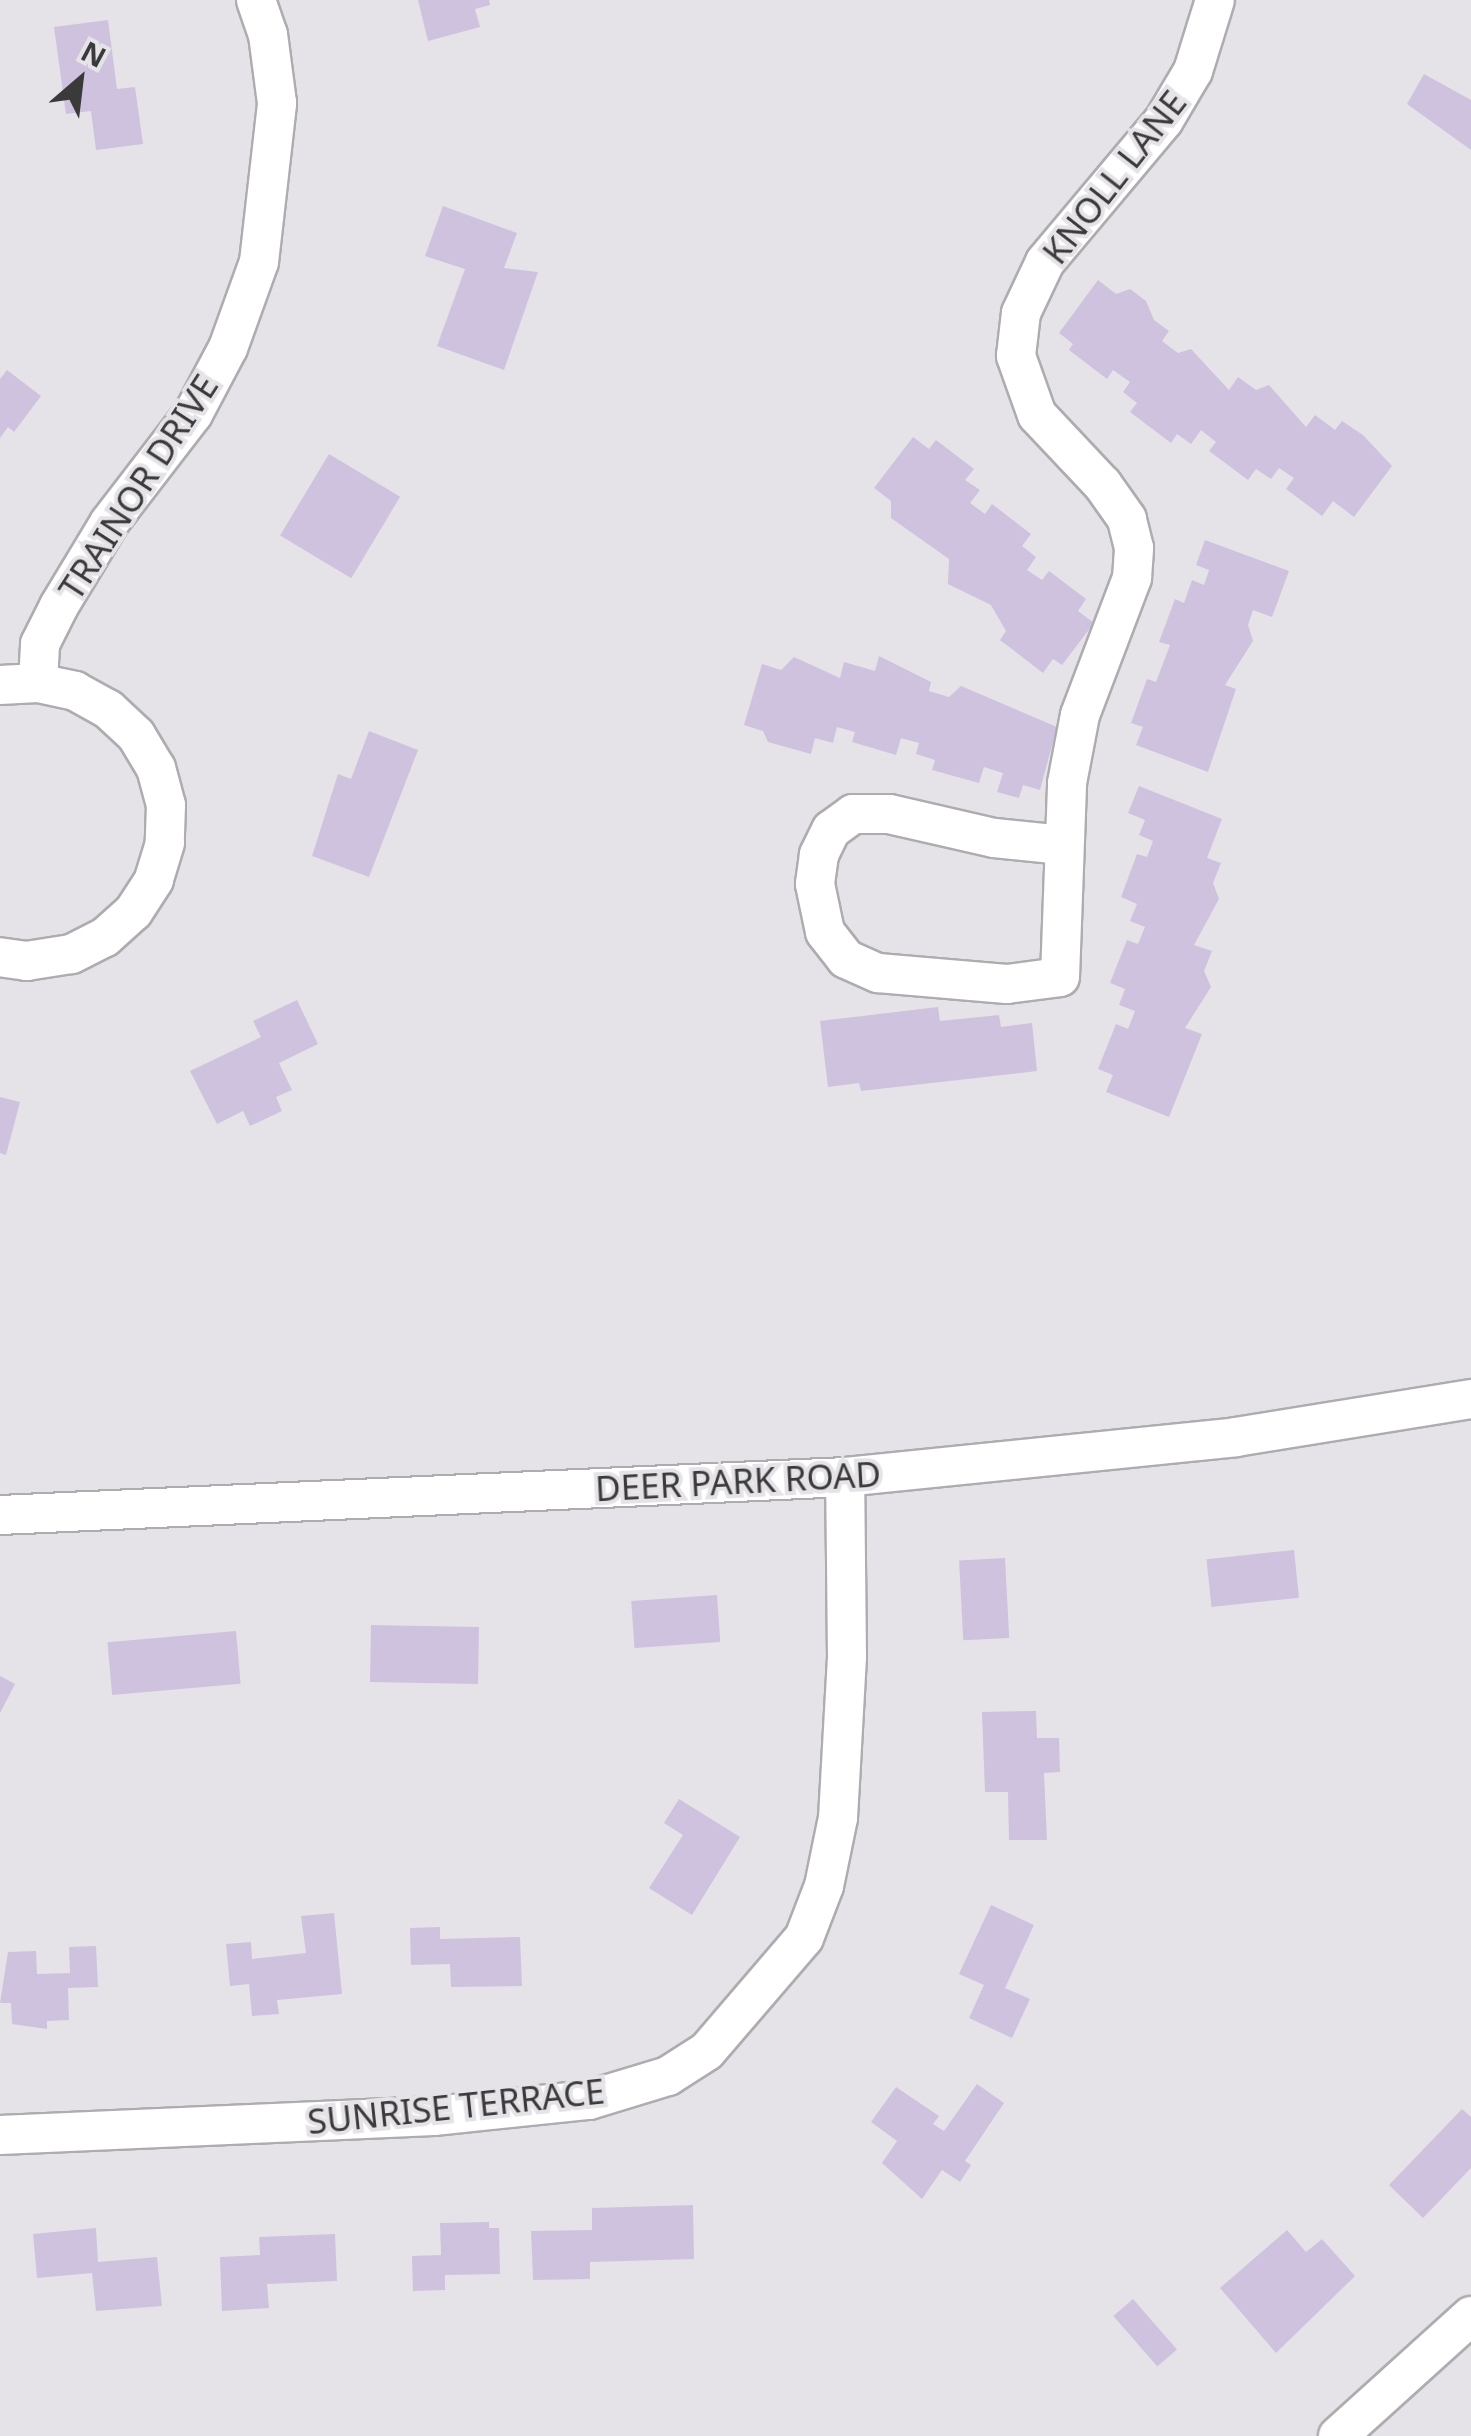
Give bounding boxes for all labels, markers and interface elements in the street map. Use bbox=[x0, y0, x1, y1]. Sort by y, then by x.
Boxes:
north arrow bbox=[30, 30, 130, 130]
text: N bbox=[75, 31, 113, 76]
street label: KNOLL LANE bbox=[1033, 82, 1195, 272]
street label: TRAINOR DRIVE bbox=[50, 367, 226, 607]
street label: DEER PARK ROAD bbox=[594, 1453, 882, 1509]
street label: SUNRISE TERRACE bbox=[305, 2070, 607, 2142]

